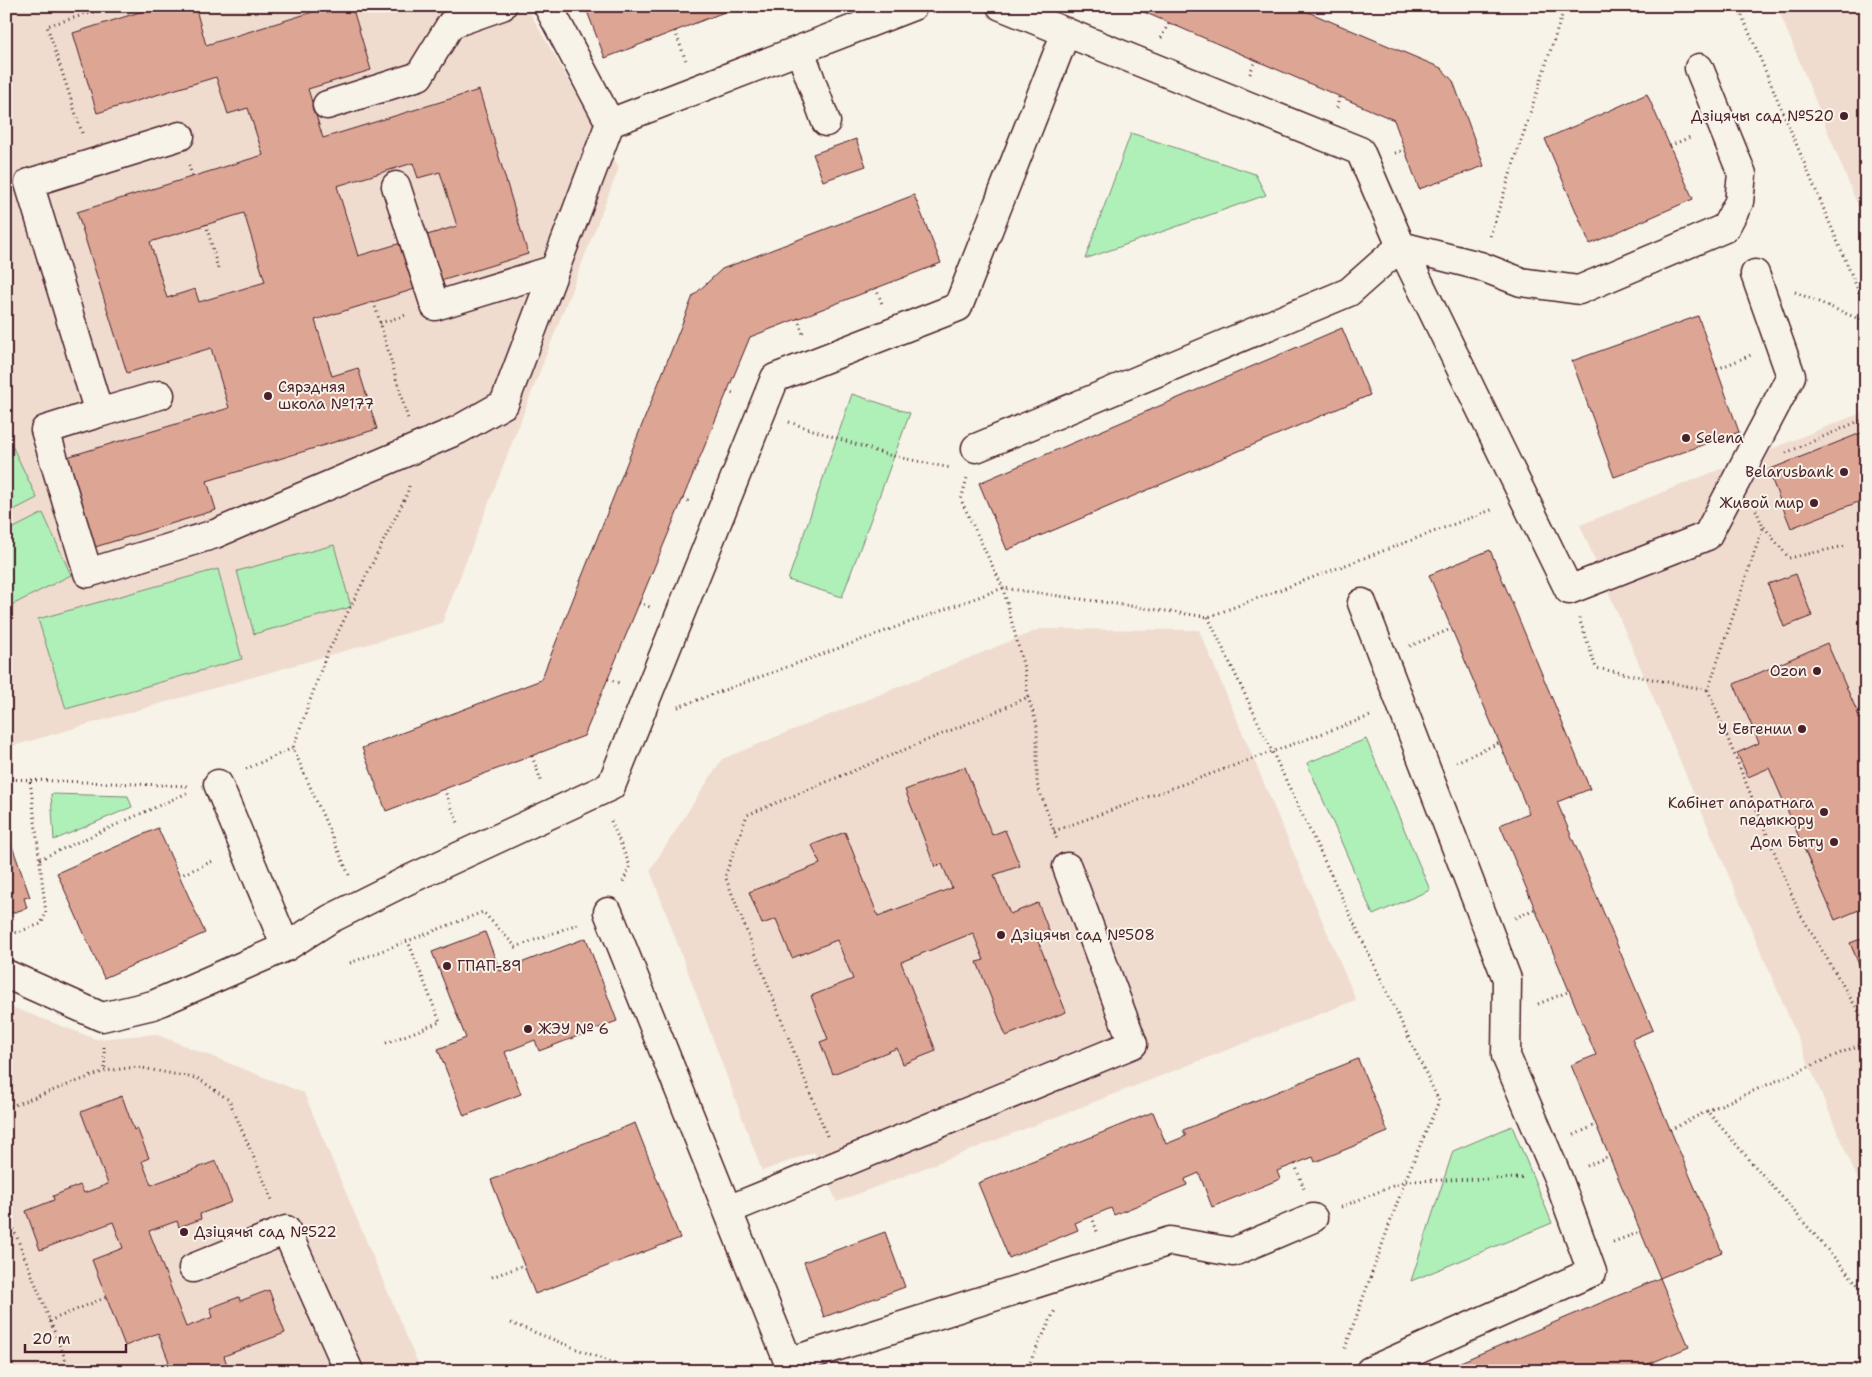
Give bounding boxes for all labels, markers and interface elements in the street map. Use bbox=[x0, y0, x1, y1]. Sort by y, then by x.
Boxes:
place label: Дзіцячы сад №520 bbox=[1691, 106, 1834, 126]
marker: Дзіцячы сад №520 bbox=[1838, 110, 1850, 122]
place label: Сярэдняя школа №177 bbox=[278, 377, 374, 414]
marker: Сярэдняя школа №177 bbox=[262, 390, 274, 402]
place label: Selena bbox=[1696, 428, 1744, 448]
marker: Selena bbox=[1680, 432, 1692, 444]
place label: Belarusbank bbox=[1745, 462, 1834, 482]
marker: Belarusbank bbox=[1838, 466, 1850, 478]
place label: Живой мир bbox=[1720, 493, 1804, 513]
marker: Живой мир bbox=[1808, 497, 1820, 509]
place label: Ozon bbox=[1770, 661, 1807, 681]
marker: Ozon bbox=[1811, 665, 1823, 677]
place label: У Евгении bbox=[1718, 719, 1792, 739]
marker: У Евгении bbox=[1796, 723, 1808, 735]
place label: Кабінет апаратнага педыкюру bbox=[1668, 793, 1815, 830]
marker: Кабінет апаратнага педыкюру bbox=[1818, 806, 1830, 818]
place label: Дом Быту bbox=[1750, 832, 1824, 852]
marker: Дом Быту bbox=[1828, 836, 1840, 848]
place label: Дзіцячы сад №508 bbox=[1011, 925, 1155, 945]
marker: Дзіцячы сад №508 bbox=[995, 929, 1007, 941]
place label: ГПАП-89 bbox=[457, 956, 522, 976]
marker: ГПАП-89 bbox=[441, 960, 453, 972]
place label: ЖЭУ № 6 bbox=[538, 1019, 609, 1039]
marker: ЖЭУ № 6 bbox=[522, 1023, 534, 1035]
place label: Дзіцячы сад №522 bbox=[194, 1222, 337, 1242]
marker: Дзіцячы сад №522 bbox=[178, 1226, 190, 1238]
scale bar bbox=[25, 1322, 126, 1354]
text: 20 m bbox=[32, 1329, 71, 1349]

